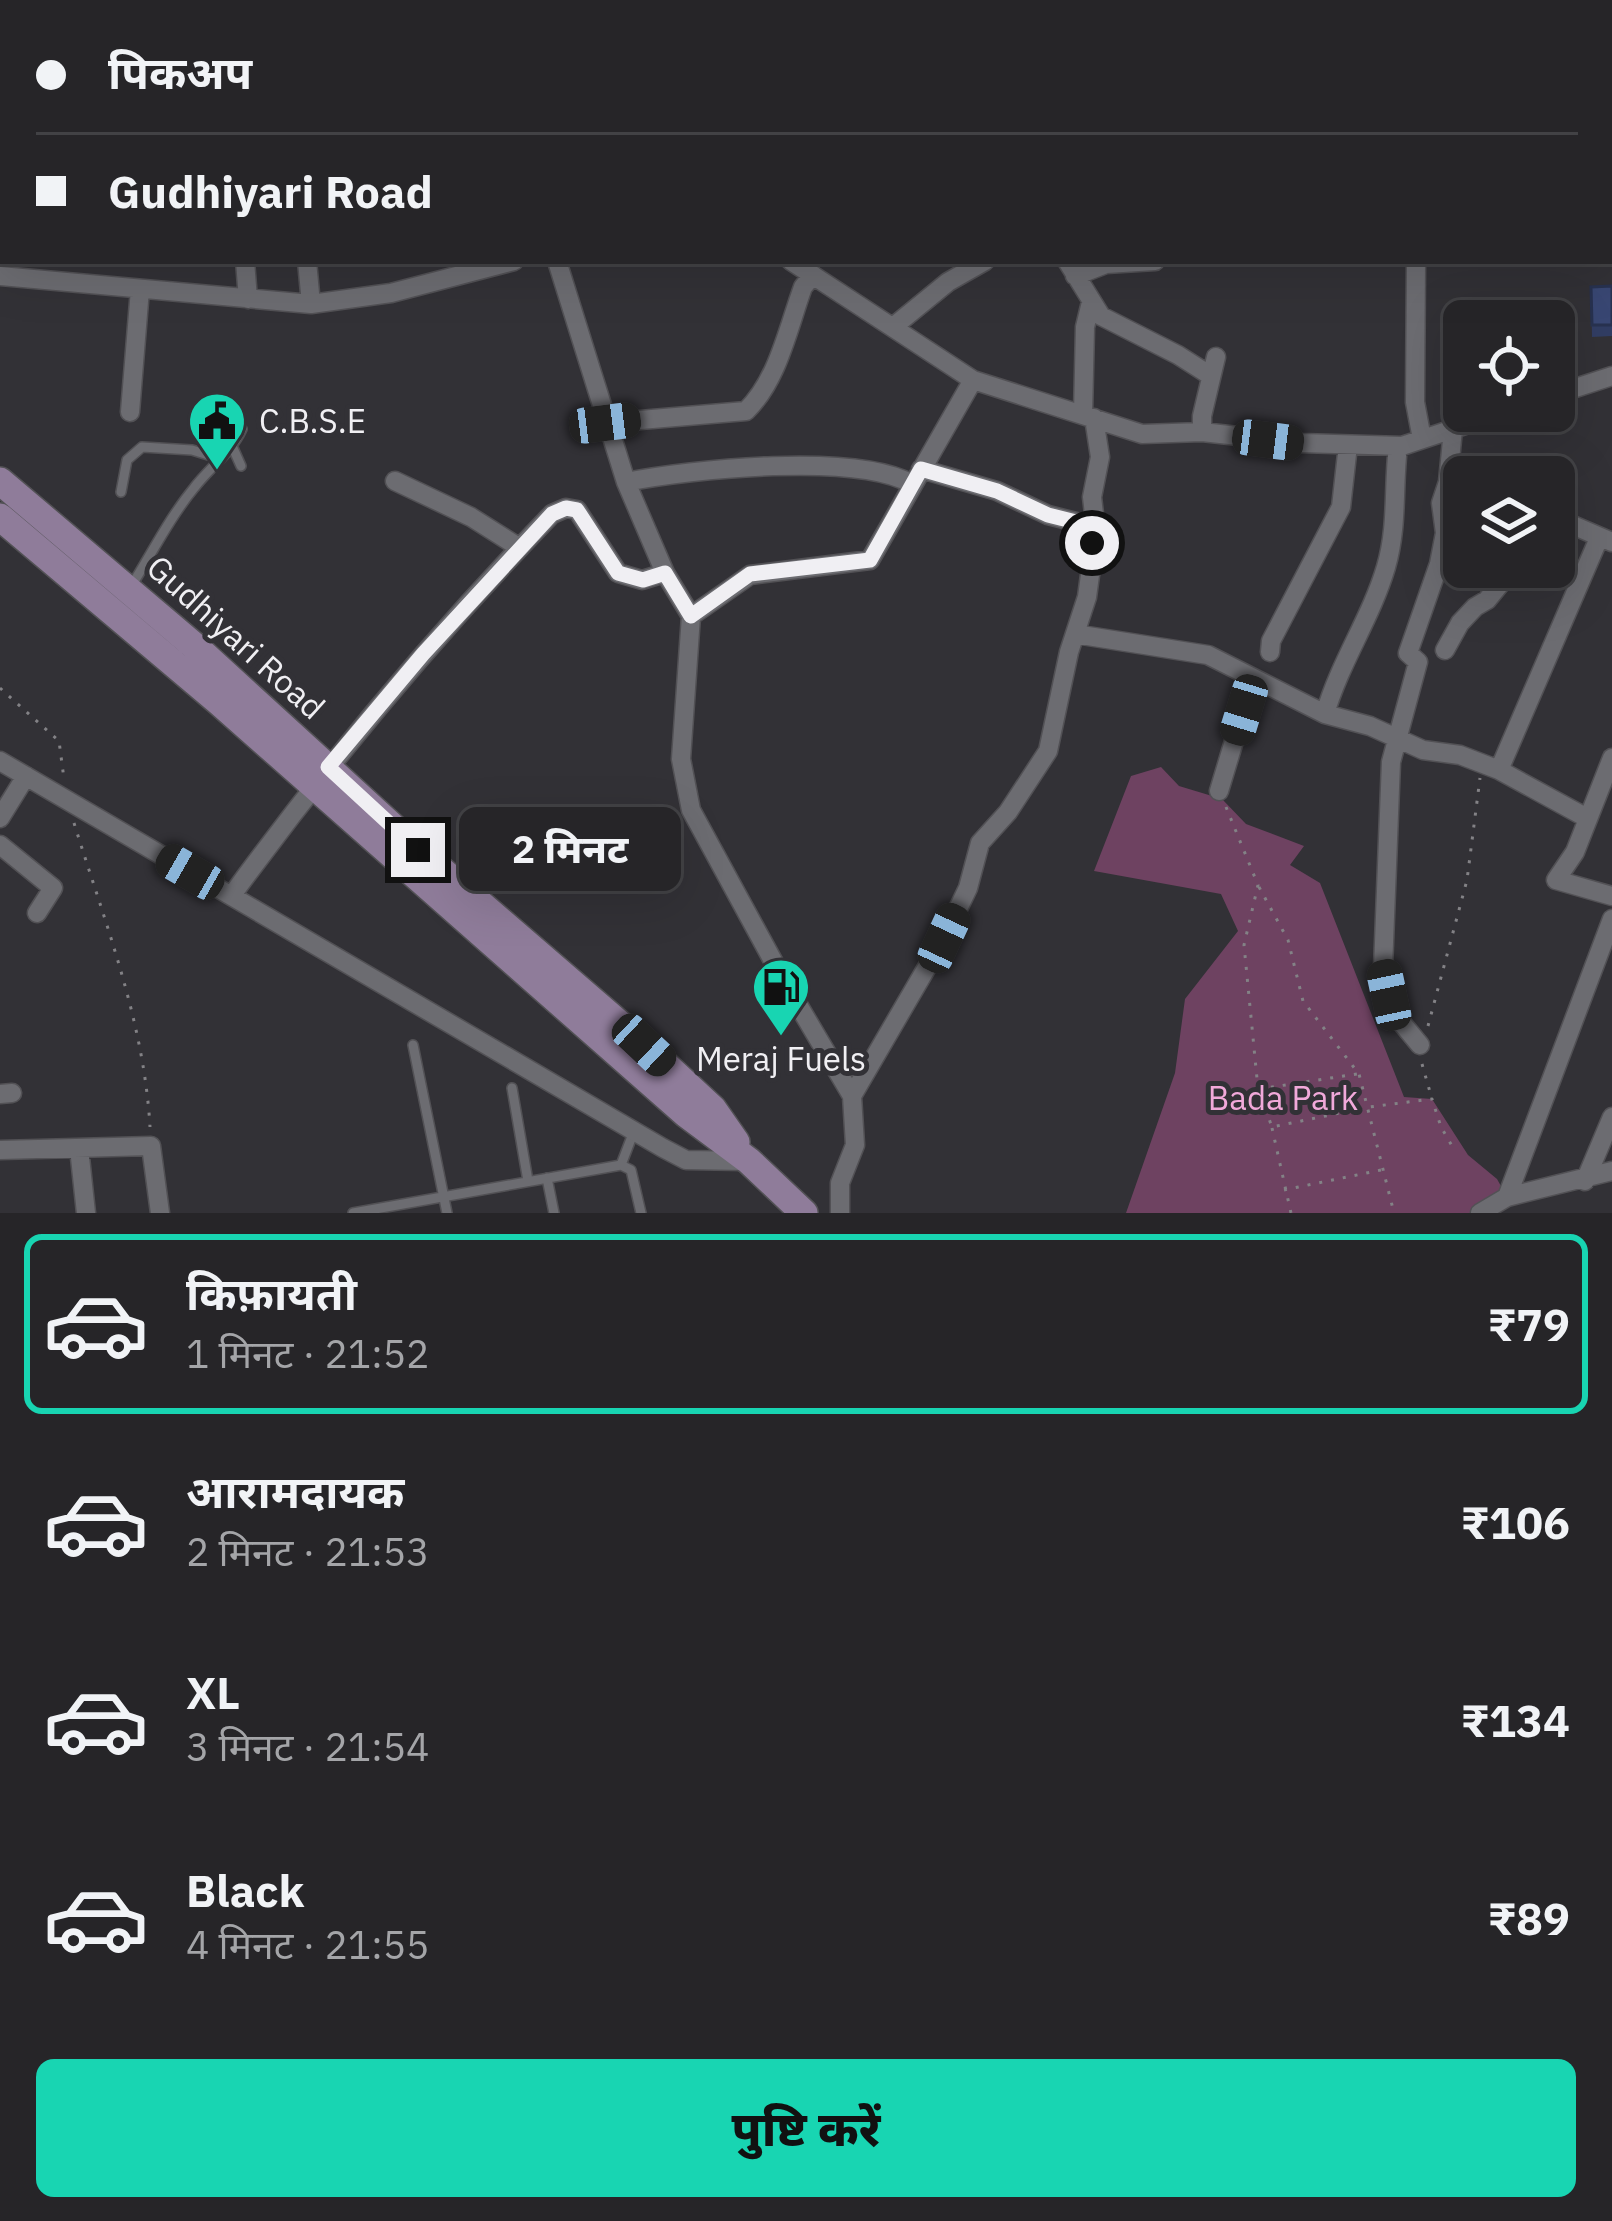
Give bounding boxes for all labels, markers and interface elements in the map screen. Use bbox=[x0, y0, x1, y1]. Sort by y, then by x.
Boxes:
text: पिकअप bbox=[108, 43, 252, 101]
text: Gudhiyari Road bbox=[108, 162, 433, 220]
map controls bbox=[1443, 300, 1575, 588]
button: locate bbox=[1443, 300, 1575, 432]
public building icon: C.B.S.E bbox=[186, 390, 248, 472]
place label: C.B.S.E bbox=[259, 399, 366, 442]
car bbox=[567, 401, 643, 445]
car bbox=[1230, 418, 1306, 462]
button: layers bbox=[1443, 456, 1575, 588]
route start bbox=[1065, 516, 1119, 570]
street label: Gudhiyari Road bbox=[138, 545, 334, 728]
car bbox=[1216, 670, 1272, 750]
callout: 2 मिनट bbox=[460, 808, 682, 892]
route end bbox=[391, 823, 445, 877]
text: 2 मिनट bbox=[512, 823, 628, 874]
car bbox=[150, 838, 230, 906]
car bbox=[912, 898, 976, 978]
fuel station icon: Meraj Fuels bbox=[750, 956, 812, 1038]
car bbox=[1364, 956, 1414, 1034]
car bbox=[605, 1007, 683, 1083]
place label: Meraj Fuels bbox=[696, 1037, 866, 1080]
park label: Bada Park bbox=[1208, 1076, 1358, 1119]
text: किफ़ायती bbox=[186, 1264, 357, 1322]
icon: car bbox=[42, 1270, 150, 1378]
text: ₹79 bbox=[1488, 1295, 1570, 1353]
text: 1 मिनट · 21:52 bbox=[186, 1328, 429, 1379]
text: आरामदायक bbox=[186, 1462, 404, 1520]
icon: car bbox=[42, 1468, 150, 1576]
text: ₹106 bbox=[1461, 1493, 1570, 1551]
text: 2 मिनट · 21:53 bbox=[186, 1526, 429, 1577]
text: XL bbox=[186, 1663, 240, 1721]
icon: car bbox=[42, 1666, 150, 1774]
text: ₹134 bbox=[1461, 1691, 1570, 1749]
text: 3 मिनट · 21:54 bbox=[186, 1721, 429, 1772]
text: Black bbox=[186, 1861, 305, 1919]
icon: car bbox=[42, 1864, 150, 1972]
text: ₹89 bbox=[1488, 1889, 1570, 1947]
text: 4 मिनट · 21:55 bbox=[186, 1919, 429, 1970]
button: पुष्टि करें bbox=[36, 2059, 1576, 2197]

